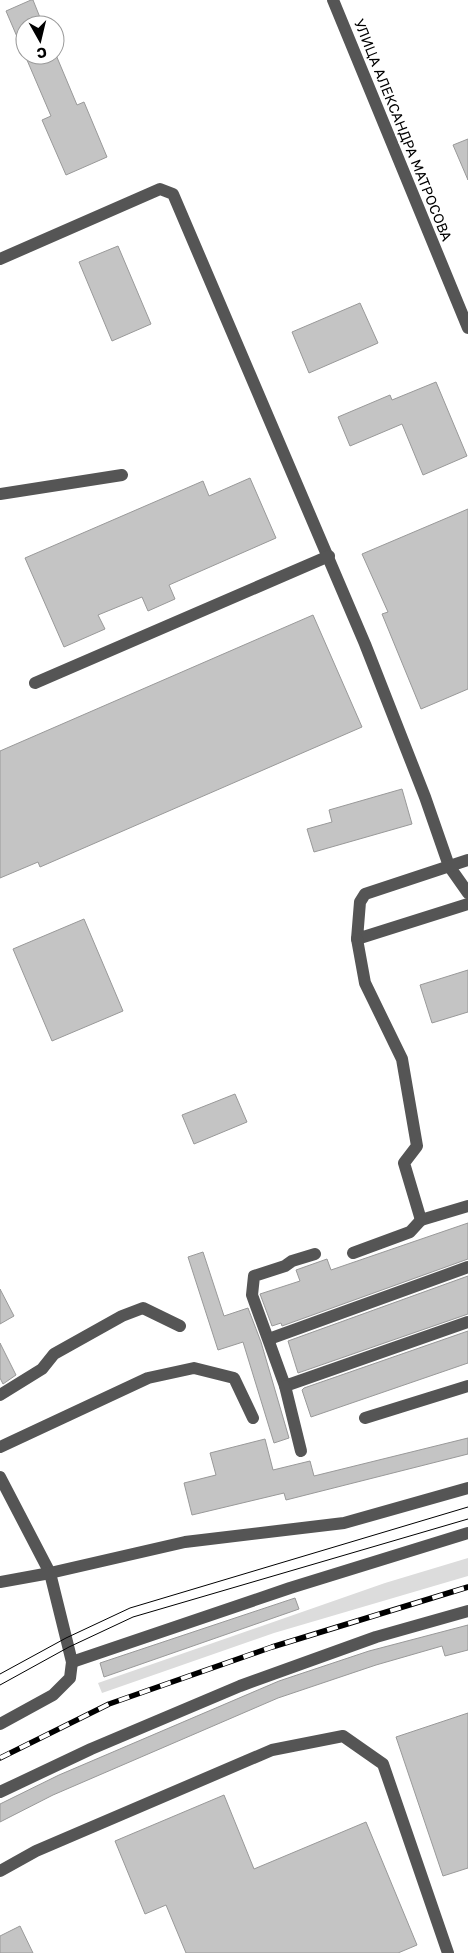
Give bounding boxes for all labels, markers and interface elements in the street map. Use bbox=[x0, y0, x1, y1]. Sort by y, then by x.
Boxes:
north arrow bbox=[15, 15, 65, 65]
street label: УЛИЦА АЛЕКСАНДРА МАТРОСОВА bbox=[351, 16, 456, 244]
text: С bbox=[36, 44, 48, 62]

